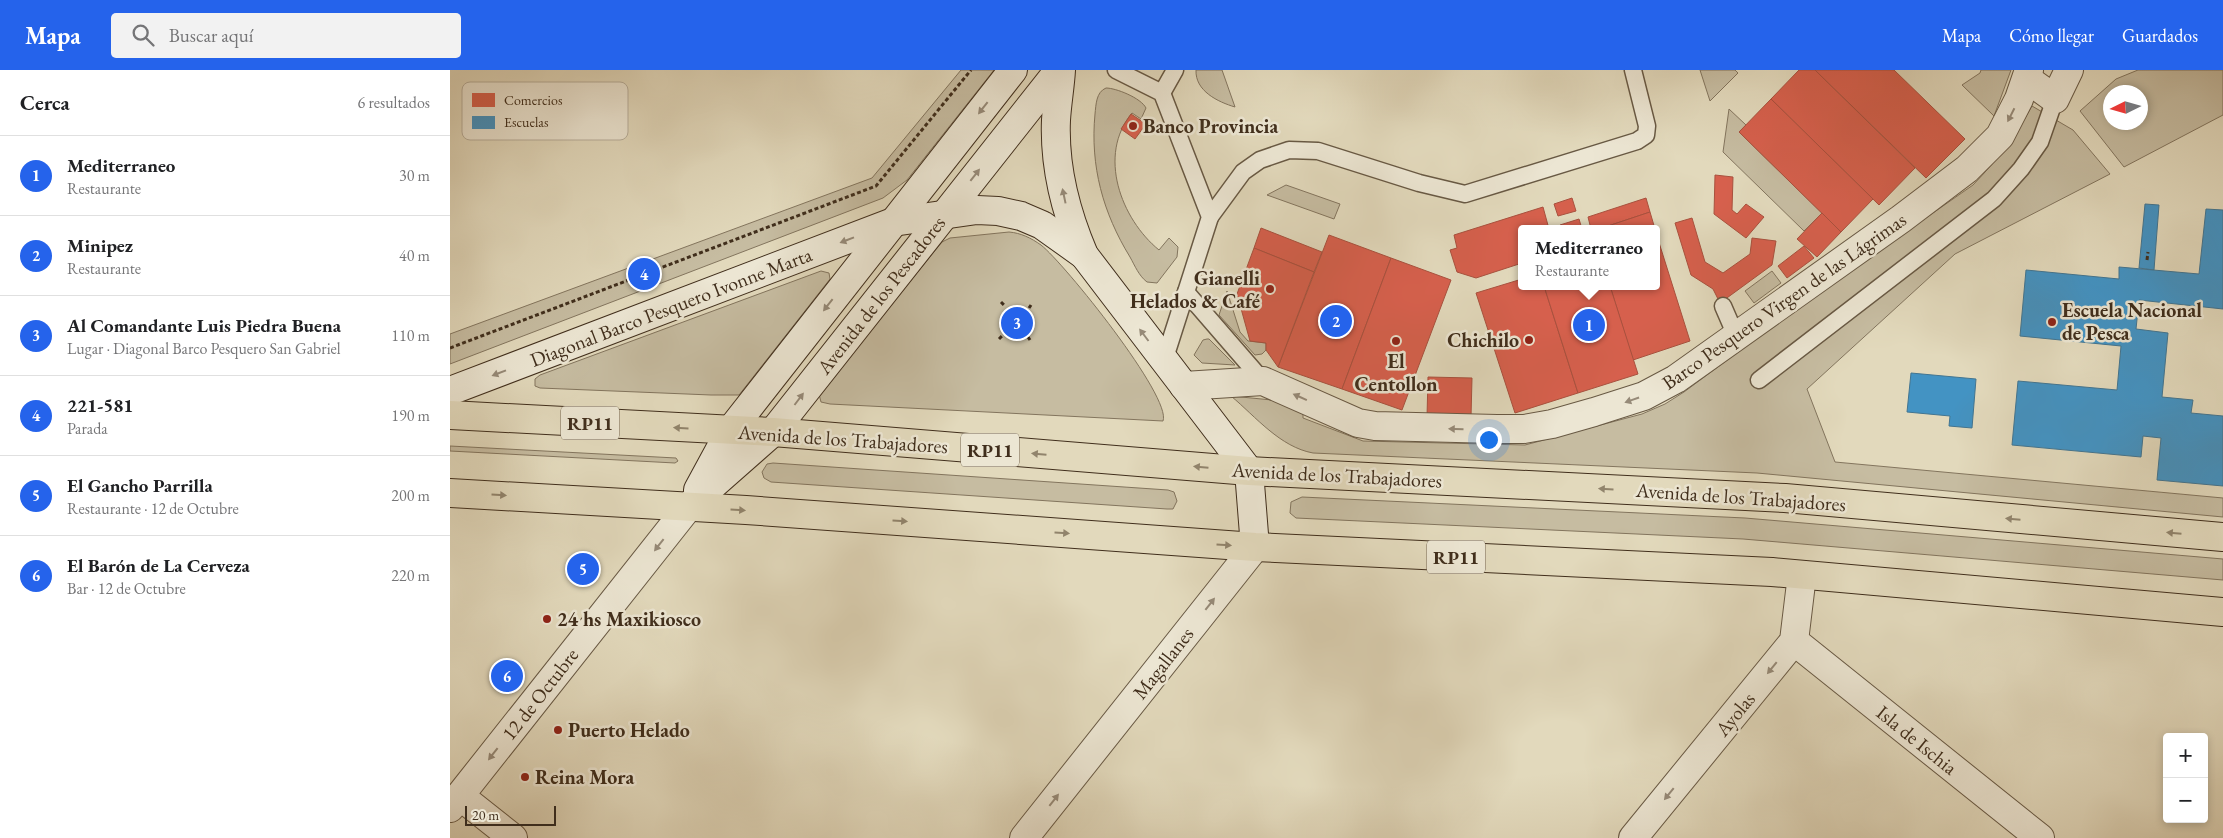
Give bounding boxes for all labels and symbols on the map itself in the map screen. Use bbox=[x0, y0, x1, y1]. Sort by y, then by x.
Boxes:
legend bbox=[462, 82, 628, 140]
north arrow bbox=[2103, 85, 2148, 130]
text: Comercios bbox=[504, 91, 563, 109]
one-way arrow bbox=[977, 101, 988, 114]
one-way arrow bbox=[2007, 108, 2015, 122]
text: Escuelas bbox=[504, 113, 549, 131]
place label: Banco Provincia bbox=[1143, 113, 1278, 139]
marker: Banco Provincia bbox=[1127, 120, 1139, 132]
one-way arrow bbox=[970, 169, 981, 182]
one-way arrow bbox=[1060, 188, 1068, 204]
street label: Barco Pesquero Virgen de las Lágrimas bbox=[1657, 206, 1911, 396]
street label: Avenida de los Pescadores bbox=[810, 210, 951, 380]
one-way arrow bbox=[839, 236, 854, 244]
street label: Diagonal Barco Pesquero Ivonne Marta bbox=[526, 241, 816, 373]
pin: 4 bbox=[628, 255, 660, 293]
place label: Gianelli Helados & Café bbox=[1130, 265, 1260, 314]
marker: Gianelli Helados & Café bbox=[1264, 283, 1276, 295]
place label: Escuela Nacional de Pesca bbox=[2062, 297, 2202, 346]
one-way arrow bbox=[823, 298, 834, 311]
pin: 2 bbox=[1320, 302, 1352, 340]
pin: 3 bbox=[1001, 304, 1033, 342]
pin: 1 bbox=[1573, 306, 1605, 344]
marker: Escuela Nacional de Pesca bbox=[2046, 316, 2058, 328]
place label: Chichilo bbox=[1447, 327, 1519, 353]
one-way arrow bbox=[1139, 329, 1150, 342]
marker: Chichilo bbox=[1523, 334, 1535, 346]
marker: El Centollon bbox=[1390, 335, 1402, 347]
place label: El Centollon bbox=[1354, 348, 1438, 397]
one-way arrow bbox=[491, 369, 506, 377]
one-way arrow bbox=[1293, 392, 1307, 400]
one-way arrow bbox=[793, 393, 804, 406]
one-way arrow bbox=[1625, 396, 1640, 404]
road number: RP11 bbox=[561, 406, 619, 439]
street label: Avenida de los Trabajadores bbox=[736, 419, 949, 459]
one-way arrow bbox=[673, 424, 689, 432]
one-way arrow bbox=[1448, 425, 1464, 433]
your location bbox=[1476, 427, 1502, 453]
road number: RP11 bbox=[961, 434, 1019, 466]
one-way arrow bbox=[1030, 449, 1046, 457]
street label: Avenida de los Trabajadores bbox=[1230, 456, 1443, 493]
one-way arrow bbox=[1192, 462, 1208, 470]
street label: Avenida de los Trabajadores bbox=[1634, 477, 1847, 517]
one-way arrow bbox=[1598, 484, 1614, 492]
one-way arrow bbox=[491, 492, 507, 500]
one-way arrow bbox=[730, 506, 746, 514]
one-way arrow bbox=[2004, 514, 2020, 522]
one-way arrow bbox=[892, 518, 908, 526]
one-way arrow bbox=[1054, 529, 1070, 537]
one-way arrow bbox=[2166, 529, 2182, 537]
one-way arrow bbox=[654, 538, 664, 551]
one-way arrow bbox=[1217, 541, 1233, 549]
road number: RP11 bbox=[1427, 541, 1485, 574]
pin: 5 bbox=[567, 550, 599, 588]
one-way arrow bbox=[1204, 598, 1215, 611]
place label: 24 hs Maxikiosco bbox=[557, 606, 701, 632]
marker: 24 hs Maxikiosco bbox=[541, 613, 553, 625]
street label: Magallanes bbox=[1127, 622, 1199, 704]
street label: 12 de Octubre bbox=[496, 642, 584, 745]
pin: 6 bbox=[491, 657, 523, 695]
one-way arrow bbox=[1767, 661, 1778, 674]
street label: Ayolas bbox=[1709, 687, 1761, 742]
street label: Isla de Ischia bbox=[1871, 700, 1963, 780]
place label: Puerto Helado bbox=[568, 717, 690, 743]
marker: Puerto Helado bbox=[552, 724, 564, 736]
one-way arrow bbox=[487, 747, 498, 760]
place label: Reina Mora bbox=[535, 764, 635, 790]
marker: Reina Mora bbox=[519, 771, 531, 783]
one-way arrow bbox=[1664, 787, 1675, 800]
one-way arrow bbox=[1049, 794, 1060, 807]
scale bar bbox=[465, 803, 556, 826]

